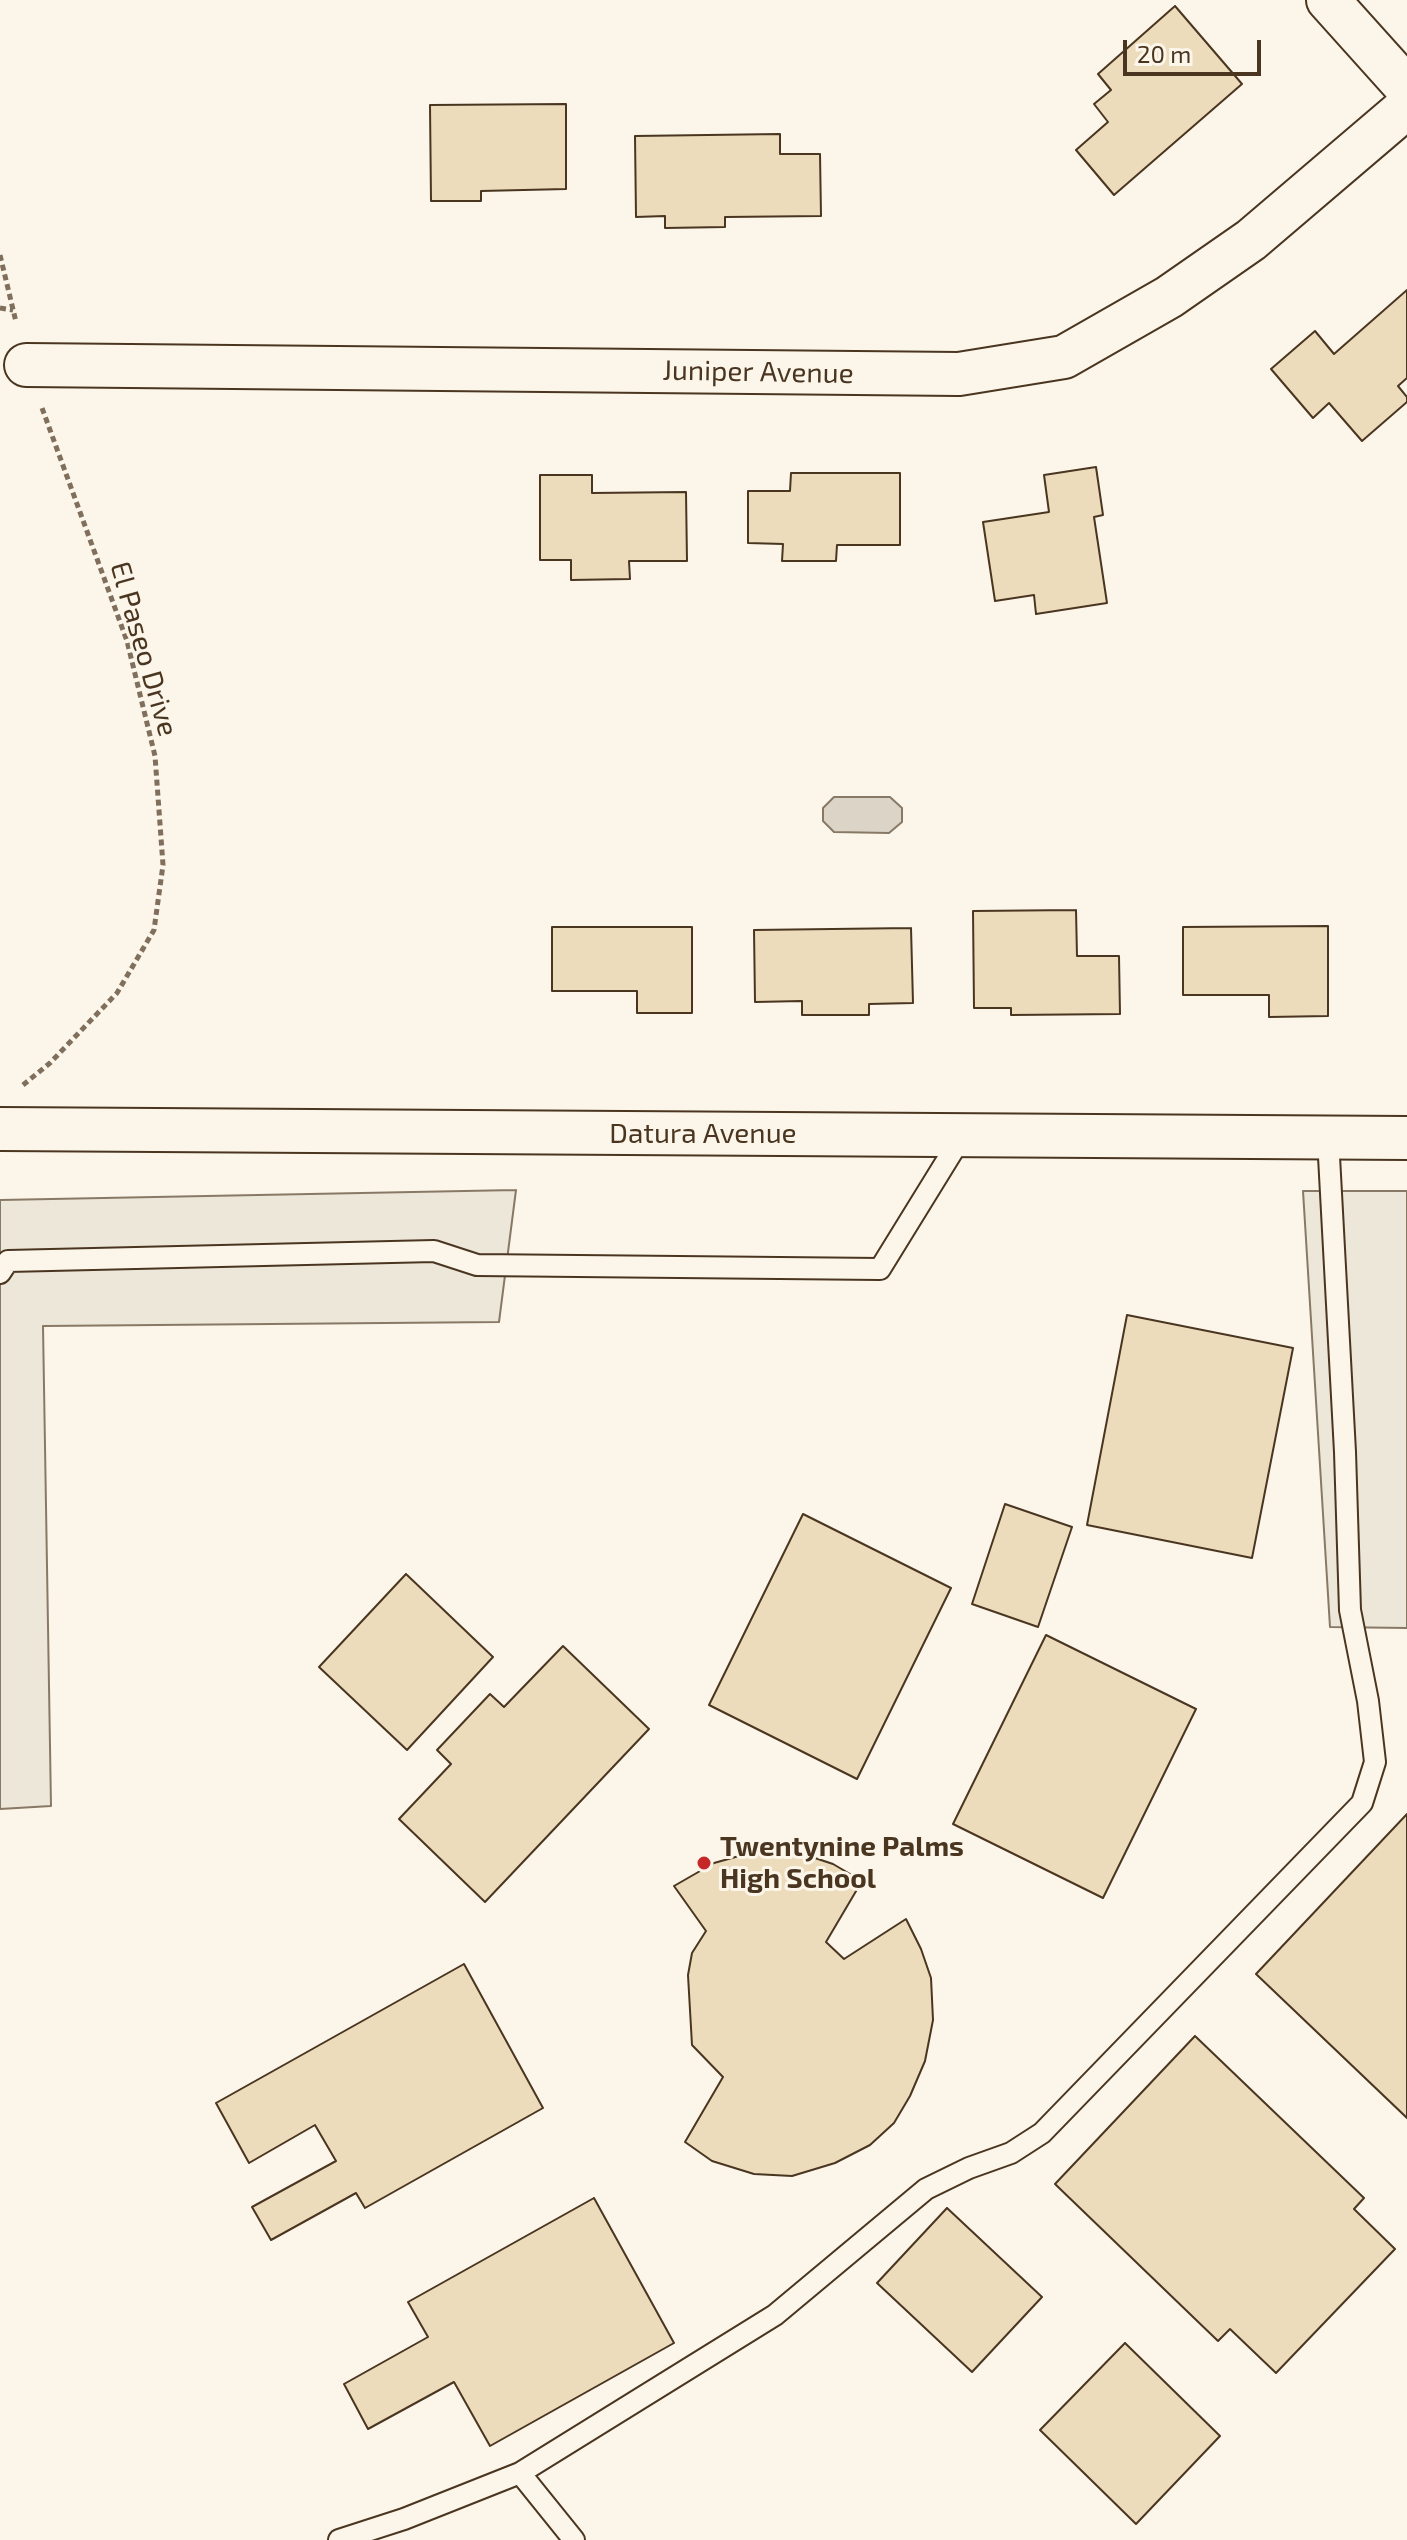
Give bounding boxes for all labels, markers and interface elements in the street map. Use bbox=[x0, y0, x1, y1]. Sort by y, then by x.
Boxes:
scale bar bbox=[1127, 24, 1265, 74]
text: 20 m bbox=[1137, 39, 1191, 68]
street label: Juniper Avenue bbox=[662, 354, 854, 390]
street label: El Paseo Drive bbox=[103, 558, 185, 740]
street label: Datura Avenue bbox=[609, 1117, 797, 1151]
place label: Twentynine Palms High School bbox=[720, 1830, 964, 1896]
marker: Twentynine Palms High School bbox=[695, 1854, 713, 1872]

